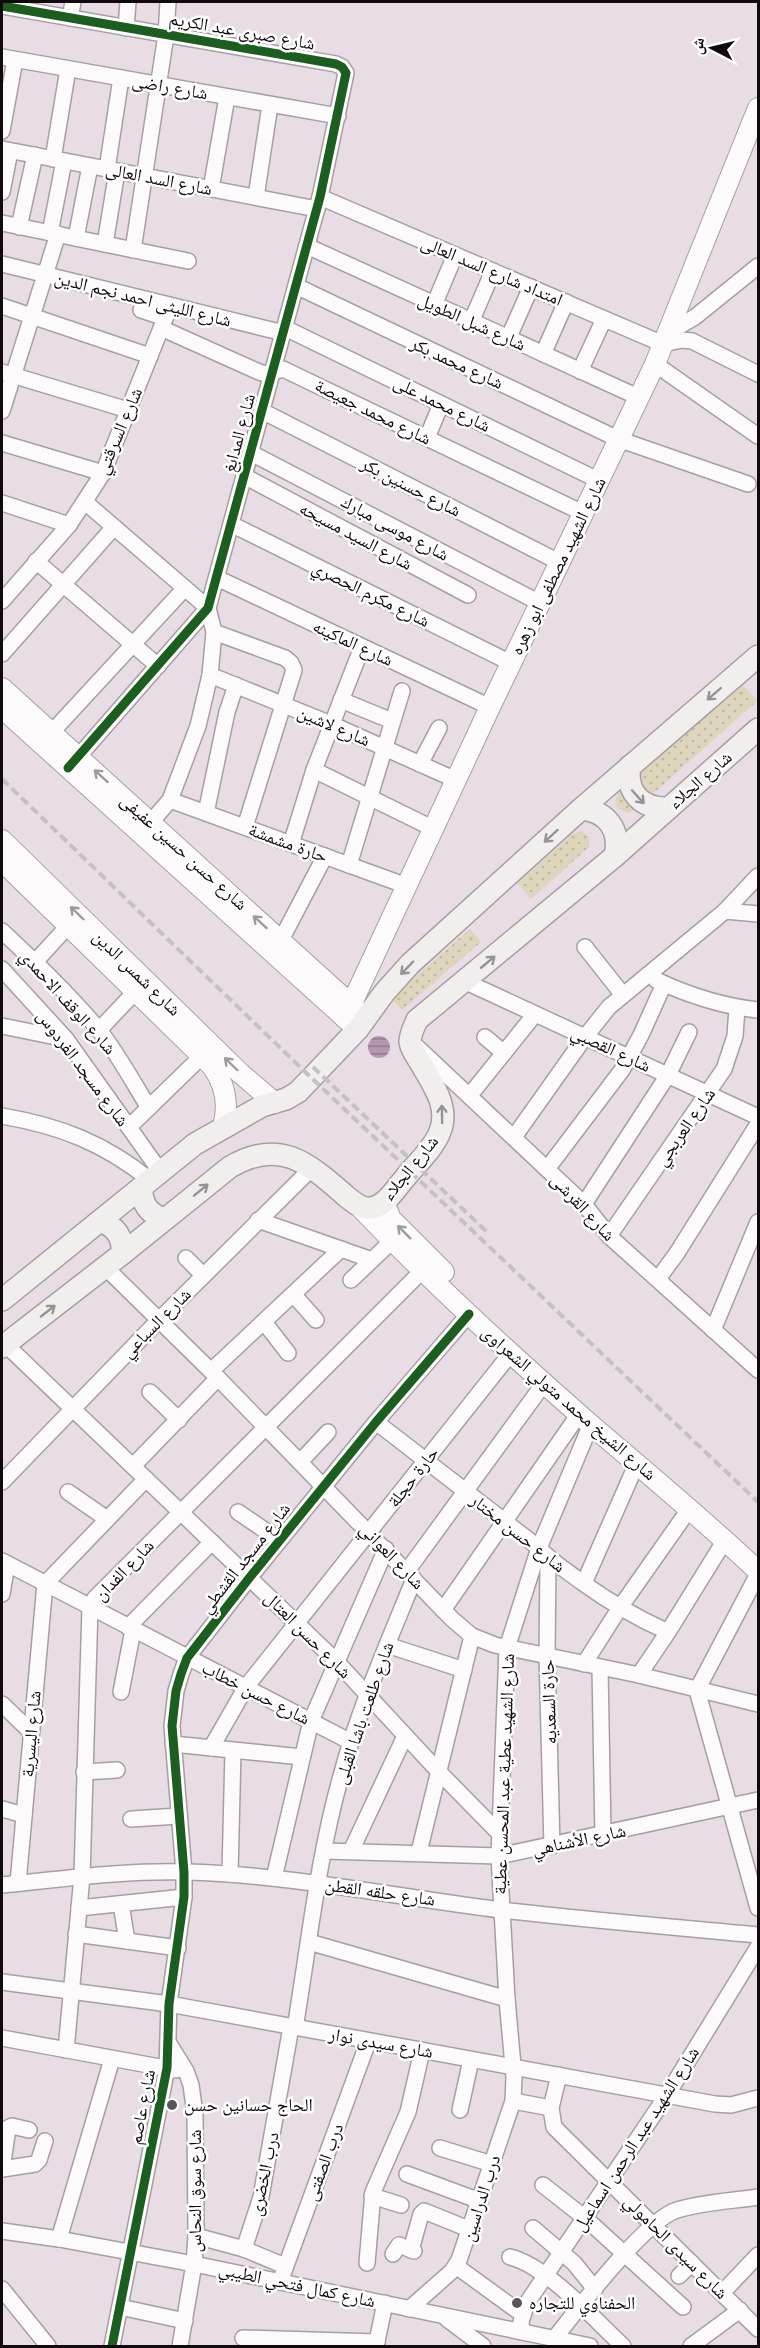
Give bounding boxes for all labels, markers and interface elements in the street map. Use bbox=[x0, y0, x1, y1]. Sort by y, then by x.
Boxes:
street label: شارع صبرى عبد الكريم bbox=[167, 7, 317, 56]
north arrow bbox=[682, 18, 742, 78]
text: ش bbox=[687, 37, 708, 56]
street label: شارع راضى bbox=[130, 70, 210, 104]
street label: شارع السد العالى bbox=[104, 158, 214, 200]
street label: امتداد شارع السد العالى bbox=[418, 231, 566, 311]
street label: شارع الليثى احمد نجم الدين bbox=[52, 266, 234, 333]
street label: شارع شبل الطويل bbox=[415, 288, 529, 356]
street label: شارع محمد بكر bbox=[406, 332, 507, 394]
street label: شارع محمد على bbox=[390, 371, 494, 437]
street label: شارع محمد جعيصة bbox=[311, 374, 435, 450]
street label: شارع السرقتي bbox=[91, 384, 150, 479]
street label: شارع المدابغ bbox=[218, 391, 261, 475]
street label: شارع حسنين بكر bbox=[356, 452, 465, 522]
street label: شارع الشهيد مصطفى ابو زهره bbox=[505, 473, 611, 659]
street label: شارع موسى مبارك bbox=[337, 490, 453, 566]
street label: شارع السيد مسيحه bbox=[296, 497, 416, 575]
street label: شارع مكرم الحصري bbox=[307, 556, 433, 635]
street label: شارع الماكينه bbox=[309, 615, 397, 671]
one-way arrow bbox=[707, 687, 722, 701]
street label: شارع لاشين bbox=[294, 701, 374, 751]
street label: شارع الجلاء bbox=[663, 746, 737, 814]
one-way arrow bbox=[94, 769, 109, 783]
street label: شارع حسن حسين عفيفى bbox=[116, 789, 252, 915]
one-way arrow bbox=[631, 789, 645, 804]
street label: حارة مشمشة bbox=[246, 819, 330, 867]
one-way arrow bbox=[544, 829, 559, 843]
one-way arrow bbox=[69, 906, 84, 921]
one-way arrow bbox=[253, 915, 268, 929]
street label: شارع شمس الدين bbox=[88, 925, 186, 1021]
street label: شارع الوقف الاحمدي bbox=[12, 945, 121, 1062]
one-way arrow bbox=[480, 955, 496, 968]
one-way arrow bbox=[400, 960, 415, 975]
street label: شارع مسجد الفردوس bbox=[32, 1005, 134, 1131]
street label: شارع القصبي bbox=[566, 1021, 654, 1080]
one-way arrow bbox=[224, 1057, 239, 1072]
street label: شارع العربجي bbox=[650, 1084, 723, 1173]
one-way arrow bbox=[436, 1105, 448, 1125]
street label: شارع الجلاء bbox=[377, 1131, 443, 1205]
street label: شارع القرشى bbox=[546, 1168, 620, 1246]
one-way arrow bbox=[193, 1184, 209, 1197]
one-way arrow bbox=[397, 1225, 411, 1240]
street label: شارع السباعي bbox=[116, 1283, 198, 1365]
one-way arrow bbox=[40, 1305, 56, 1318]
street label: شارع الشيخ محمد متولي الشعراوى bbox=[475, 1321, 661, 1488]
street label: حارة حجلة bbox=[383, 1442, 443, 1512]
street label: شارع حسن مختار bbox=[465, 1488, 570, 1577]
street label: شارع مسجد القشطي bbox=[195, 1498, 298, 1620]
street label: شارع العواني bbox=[352, 1518, 429, 1596]
street label: شارع الفدان bbox=[89, 1535, 159, 1605]
street label: شارع حسن العتال bbox=[260, 1587, 356, 1683]
street label: شارع طلعت باشا القبلى bbox=[329, 1639, 399, 1787]
street label: شارع الشهيد عطية عبد المحسن عطية bbox=[489, 1653, 519, 1895]
street label: شارع حسن خطاب bbox=[198, 1656, 314, 1730]
street label: حارة السعديه bbox=[537, 1659, 561, 1745]
street label: شارع اليسرية bbox=[16, 1690, 46, 1778]
street label: شارع الأشناهي bbox=[530, 1819, 629, 1864]
street label: شارع حلقه القطن bbox=[324, 1873, 436, 1911]
street label: شارع سيدى نوار bbox=[326, 2023, 435, 2063]
street label: شارع الشهيد عبد الرحمن اسماعيل bbox=[568, 2042, 704, 2236]
street label: شارع عاصم bbox=[124, 2068, 161, 2147]
place label: الحاج حسانين حسن bbox=[184, 2094, 313, 2117]
marker: الحاج حسانين حسن bbox=[165, 2098, 179, 2112]
street label: درب الصفتى bbox=[300, 2120, 348, 2204]
street label: شارع سوق النحاس bbox=[184, 2129, 206, 2253]
street label: درب الخضرى bbox=[244, 2130, 284, 2218]
street label: درب الدراسين bbox=[457, 2152, 505, 2244]
street label: شارع سيدى الحامولي bbox=[617, 2190, 733, 2306]
street label: شارع كمال فتحي الطيبي bbox=[216, 2258, 377, 2316]
place label: الحفناوي للتجاره bbox=[529, 2292, 635, 2318]
marker: الحفناوي للتجاره bbox=[510, 2296, 524, 2310]

